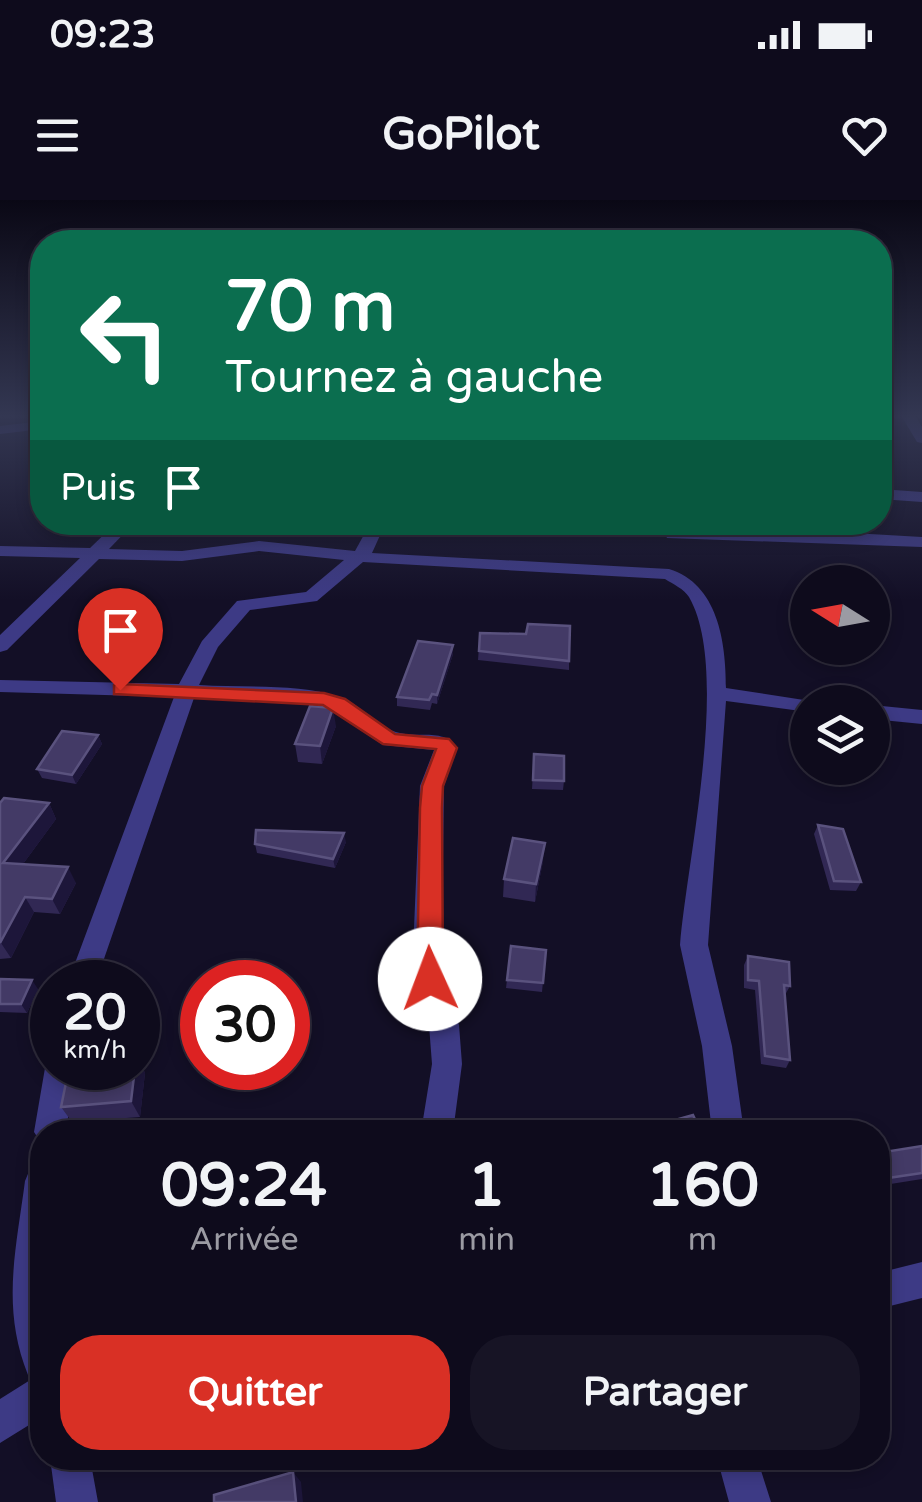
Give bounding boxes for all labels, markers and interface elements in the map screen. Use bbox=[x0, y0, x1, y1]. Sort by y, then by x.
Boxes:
text: 09:23 bbox=[50, 12, 155, 58]
icon: menu bbox=[30, 108, 85, 163]
text: GoPilot bbox=[382, 108, 540, 162]
icon: heart bbox=[837, 108, 892, 163]
text: 70 m bbox=[225, 266, 395, 350]
icon: left bbox=[60, 270, 190, 400]
text: Tournez à gauche bbox=[225, 351, 603, 405]
icon: arrive bbox=[156, 460, 211, 515]
text: Puis bbox=[60, 465, 136, 511]
north arrow bbox=[790, 565, 890, 665]
map controls bbox=[790, 565, 890, 785]
pin bbox=[78, 588, 163, 691]
icon: arrive bbox=[93, 603, 148, 658]
button: layers bbox=[790, 685, 890, 785]
position arrow bbox=[378, 927, 482, 1031]
speed limit sign: 30 bbox=[180, 960, 310, 1090]
text: 20 bbox=[64, 983, 126, 1043]
text: km/h bbox=[64, 1035, 126, 1065]
text: 09:24 bbox=[161, 1150, 327, 1222]
text: 1 bbox=[468, 1150, 505, 1222]
text: 160 bbox=[646, 1150, 759, 1222]
text: Arrivée bbox=[190, 1221, 299, 1259]
text: min bbox=[458, 1221, 515, 1259]
text: m bbox=[688, 1221, 717, 1259]
button: Quitter bbox=[60, 1335, 450, 1450]
button: Partager bbox=[470, 1335, 860, 1450]

